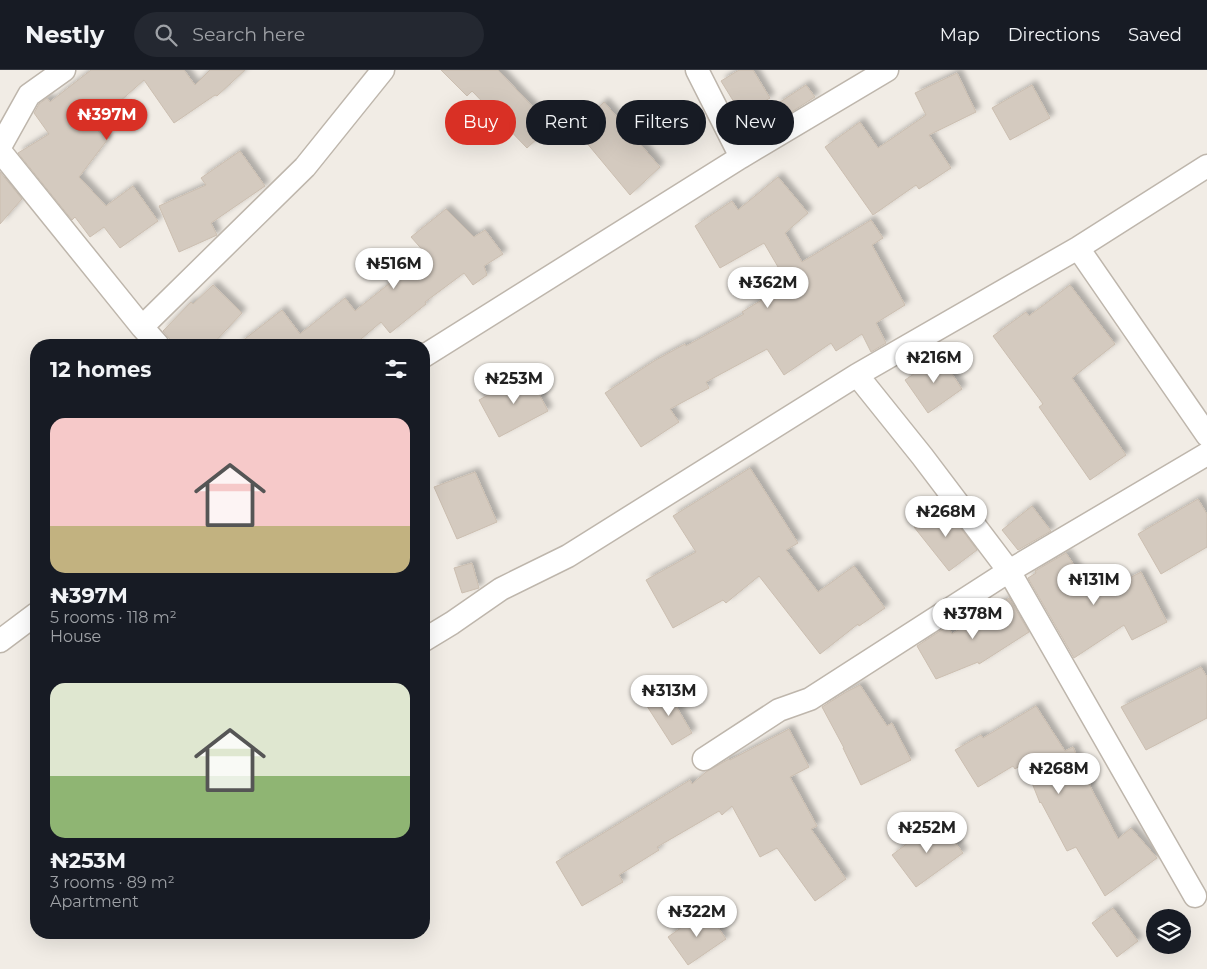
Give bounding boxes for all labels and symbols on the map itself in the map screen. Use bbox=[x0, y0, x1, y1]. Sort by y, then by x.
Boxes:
pin: ₦397M bbox=[72, 98, 142, 141]
pin: ₦516M bbox=[359, 248, 429, 290]
pin: ₦362M bbox=[733, 266, 803, 309]
pin: ₦216M bbox=[899, 342, 969, 384]
pin: ₦253M bbox=[479, 362, 549, 405]
pin: ₦268M bbox=[911, 496, 981, 538]
pin: ₦131M bbox=[1059, 564, 1129, 606]
pin: ₦378M bbox=[938, 598, 1008, 640]
pin: ₦313M bbox=[634, 674, 704, 717]
pin: ₦268M bbox=[1024, 752, 1094, 795]
pin: ₦252M bbox=[892, 812, 962, 854]
pin: ₦322M bbox=[662, 896, 732, 938]

